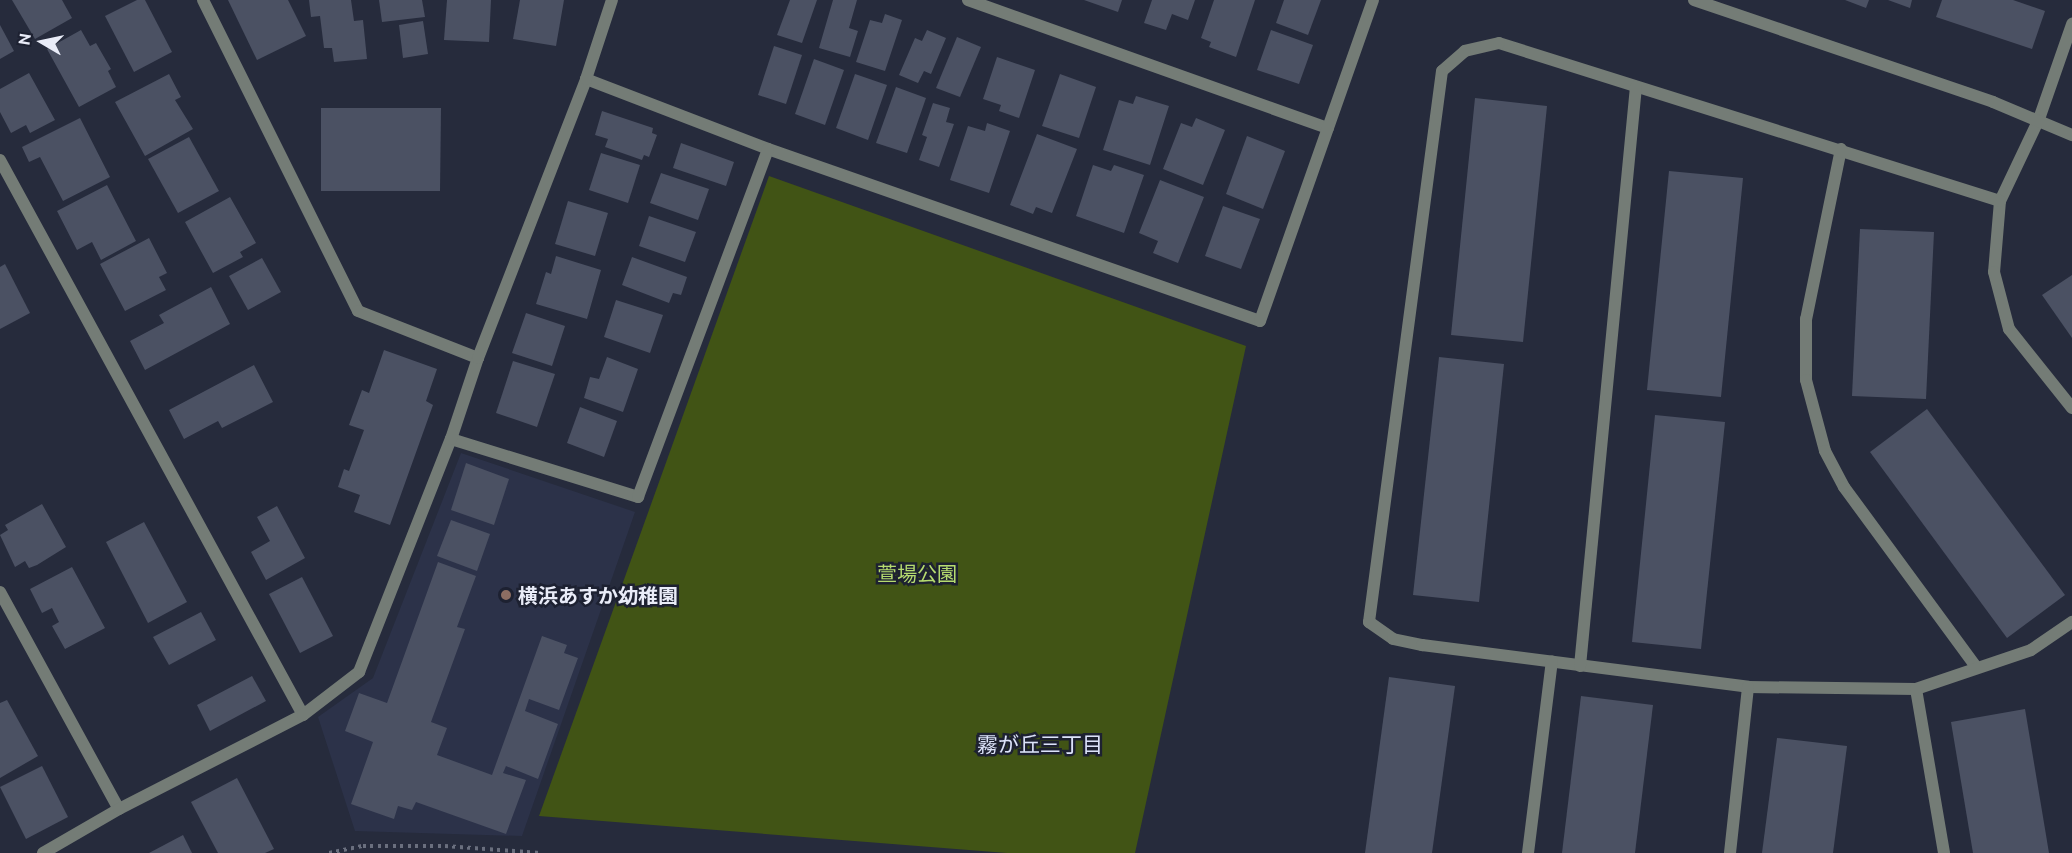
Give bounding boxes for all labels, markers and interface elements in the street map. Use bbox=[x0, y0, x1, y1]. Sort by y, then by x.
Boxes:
north arrow bbox=[12, 12, 72, 72]
text: N bbox=[14, 32, 34, 46]
park label: 萱場公園 bbox=[877, 561, 957, 585]
place label: 横浜あすか幼稚園 bbox=[518, 583, 678, 607]
marker: 横浜あすか幼稚園 bbox=[499, 588, 513, 602]
district label: 霧が丘三丁目 bbox=[977, 731, 1103, 757]

